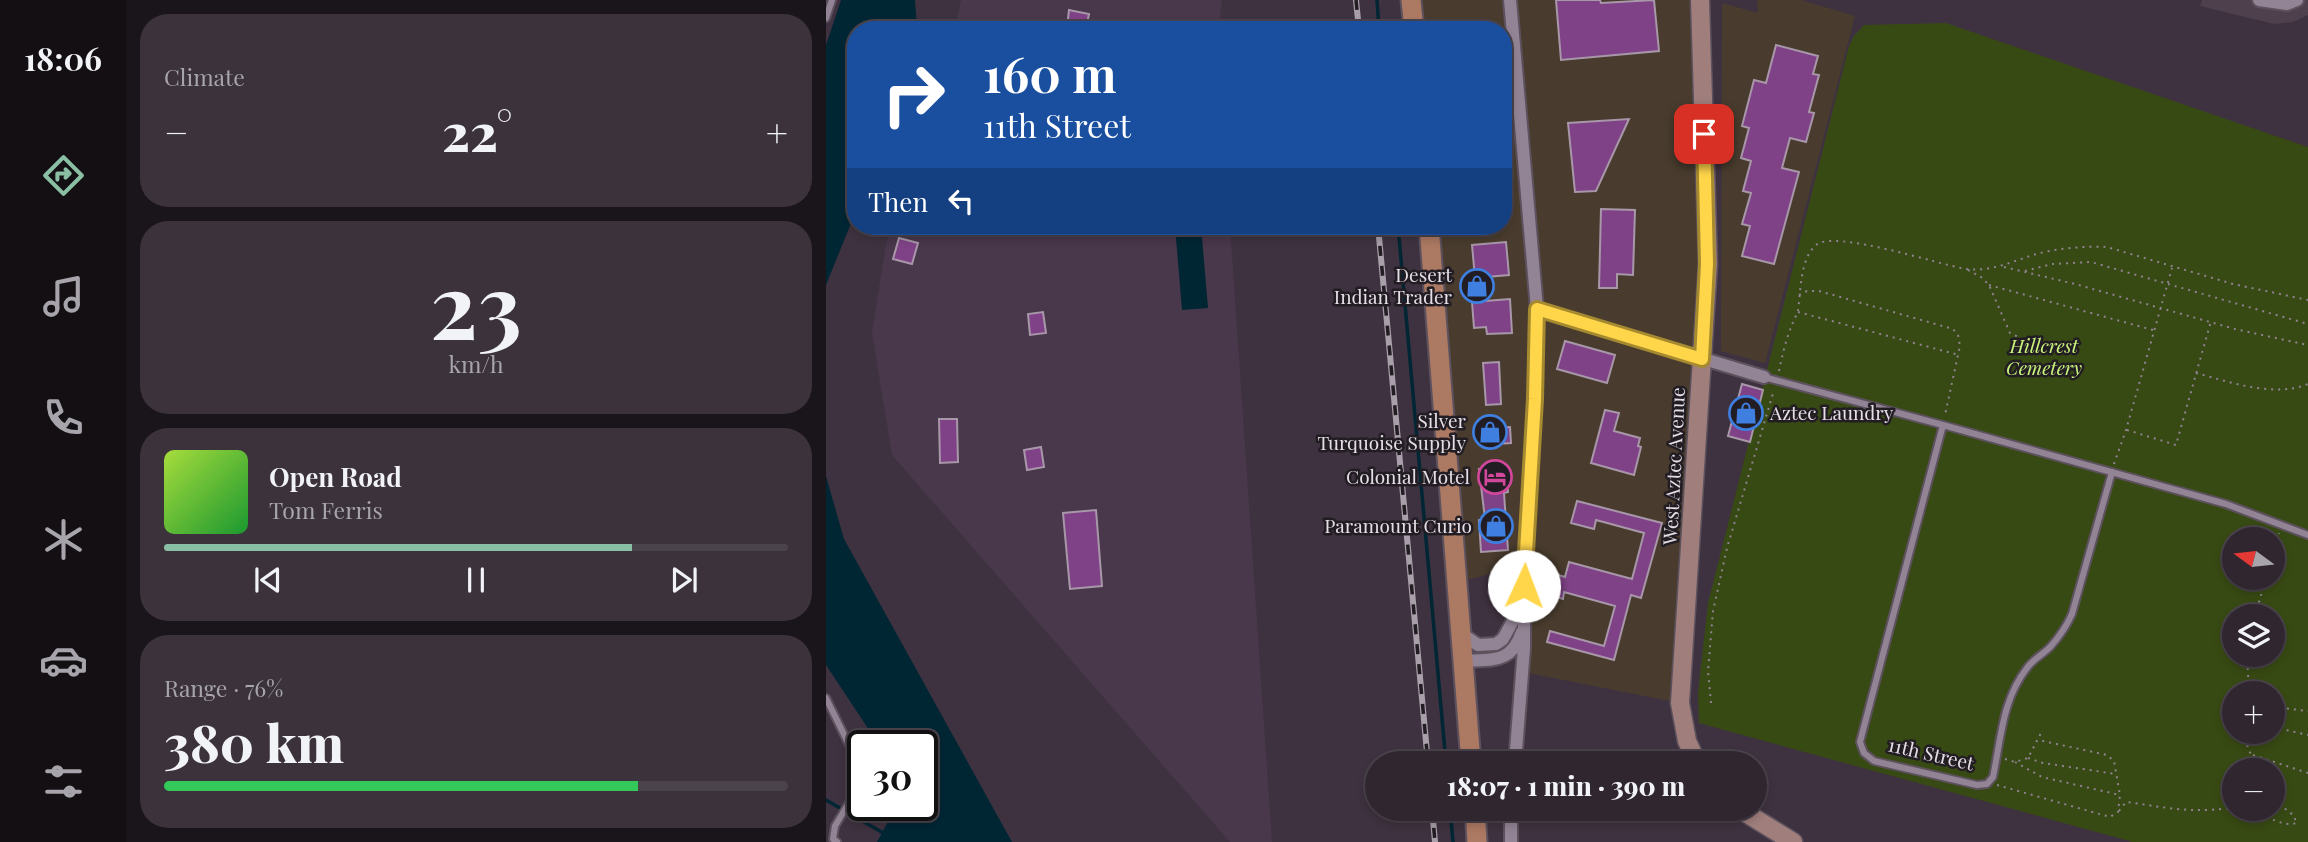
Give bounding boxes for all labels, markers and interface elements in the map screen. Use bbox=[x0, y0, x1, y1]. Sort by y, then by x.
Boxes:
text: 18:06 bbox=[24, 36, 102, 79]
text: 160 m bbox=[983, 40, 1117, 105]
icon: right bbox=[868, 49, 959, 140]
text: Climate bbox=[164, 61, 245, 92]
text: 22° bbox=[442, 96, 512, 165]
text: 11th Street bbox=[983, 103, 1131, 146]
pin bbox=[1674, 104, 1734, 164]
text: − bbox=[164, 106, 189, 157]
text: + bbox=[766, 106, 788, 157]
icon: arrive bbox=[1685, 115, 1723, 153]
icon: directions bbox=[39, 151, 88, 200]
icon: left bbox=[942, 182, 980, 220]
text: Then bbox=[868, 184, 928, 219]
text: 23 bbox=[430, 242, 522, 363]
place label: Desert Indian Trader bbox=[1334, 261, 1453, 309]
shop icon: Desert Indian Trader bbox=[1458, 267, 1496, 305]
icon: music bbox=[39, 272, 88, 321]
park label: Hillcrest Cemetery bbox=[2006, 332, 2082, 380]
text: km/h bbox=[448, 348, 504, 379]
street label: West Aztec Avenue bbox=[1656, 386, 1690, 546]
icon: phone bbox=[39, 393, 88, 442]
shop icon: Aztec Laundry bbox=[1727, 394, 1765, 432]
place label: Aztec Laundry bbox=[1769, 399, 1894, 425]
place label: Silver Turquoise Supply bbox=[1317, 407, 1467, 455]
shop icon: Silver Turquoise Supply bbox=[1471, 413, 1509, 451]
hotel icon: Colonial Motel bbox=[1476, 458, 1514, 496]
text: Open Road bbox=[269, 459, 402, 494]
place label: Colonial Motel bbox=[1346, 463, 1471, 489]
text: Tom Ferris bbox=[269, 494, 383, 525]
shop icon: Paramount Curio bbox=[1477, 507, 1515, 545]
place label: Paramount Curio bbox=[1324, 512, 1472, 538]
icon: climate bbox=[39, 515, 88, 564]
north arrow bbox=[2222, 527, 2286, 590]
map controls bbox=[2222, 527, 2285, 821]
position arrow bbox=[1487, 549, 1561, 623]
icon: previous bbox=[249, 561, 287, 599]
icon: pause bbox=[457, 561, 495, 599]
icon: next bbox=[665, 561, 703, 599]
button: layers bbox=[2222, 604, 2285, 667]
icon: car bbox=[39, 636, 88, 685]
text: Range · 76% bbox=[164, 672, 283, 703]
button: + bbox=[2222, 681, 2285, 744]
text: 380 km bbox=[164, 707, 344, 776]
speed limit sign: 30 bbox=[847, 730, 938, 821]
street label: 11th Street bbox=[1886, 730, 1977, 776]
icon: filters bbox=[39, 757, 88, 806]
button: − bbox=[2222, 758, 2285, 821]
text: 18:07 · 1 min · 390 m bbox=[1447, 768, 1685, 803]

